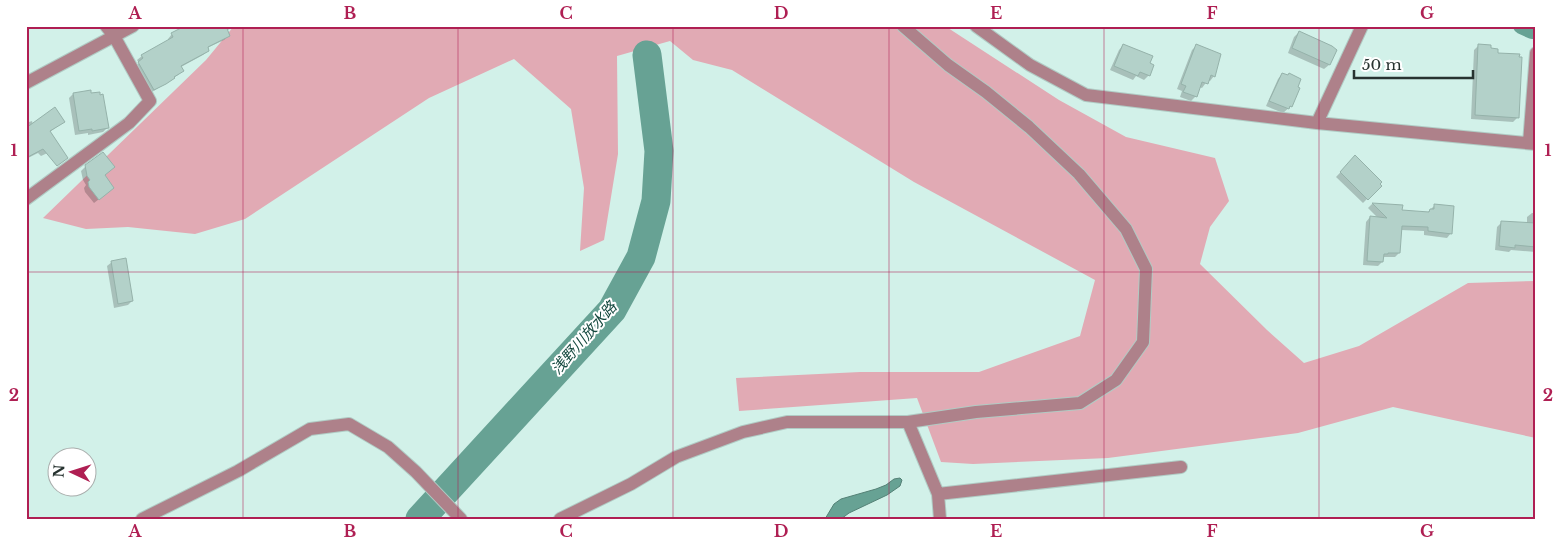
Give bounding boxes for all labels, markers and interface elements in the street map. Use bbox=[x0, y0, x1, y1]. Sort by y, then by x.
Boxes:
text: A bbox=[128, 3, 143, 23]
text: B bbox=[344, 3, 357, 23]
text: C bbox=[559, 3, 573, 23]
text: D bbox=[774, 3, 788, 23]
text: E bbox=[990, 3, 1002, 23]
text: F bbox=[1206, 3, 1218, 23]
text: G bbox=[1420, 3, 1434, 23]
scale bar bbox=[1354, 48, 1473, 80]
text: 50 m bbox=[1362, 55, 1402, 74]
text: 1 bbox=[11, 140, 18, 160]
text: 1 bbox=[1545, 140, 1552, 160]
water label: 浅野川放水路 bbox=[547, 296, 622, 378]
text: 2 bbox=[9, 385, 19, 405]
text: 2 bbox=[1543, 385, 1553, 405]
north arrow bbox=[48, 448, 98, 498]
text: N bbox=[50, 464, 68, 478]
text: A bbox=[128, 521, 143, 541]
text: B bbox=[344, 521, 357, 541]
text: C bbox=[559, 521, 573, 541]
text: D bbox=[774, 521, 788, 541]
text: E bbox=[990, 521, 1002, 541]
text: F bbox=[1206, 521, 1218, 541]
text: G bbox=[1420, 521, 1434, 541]

